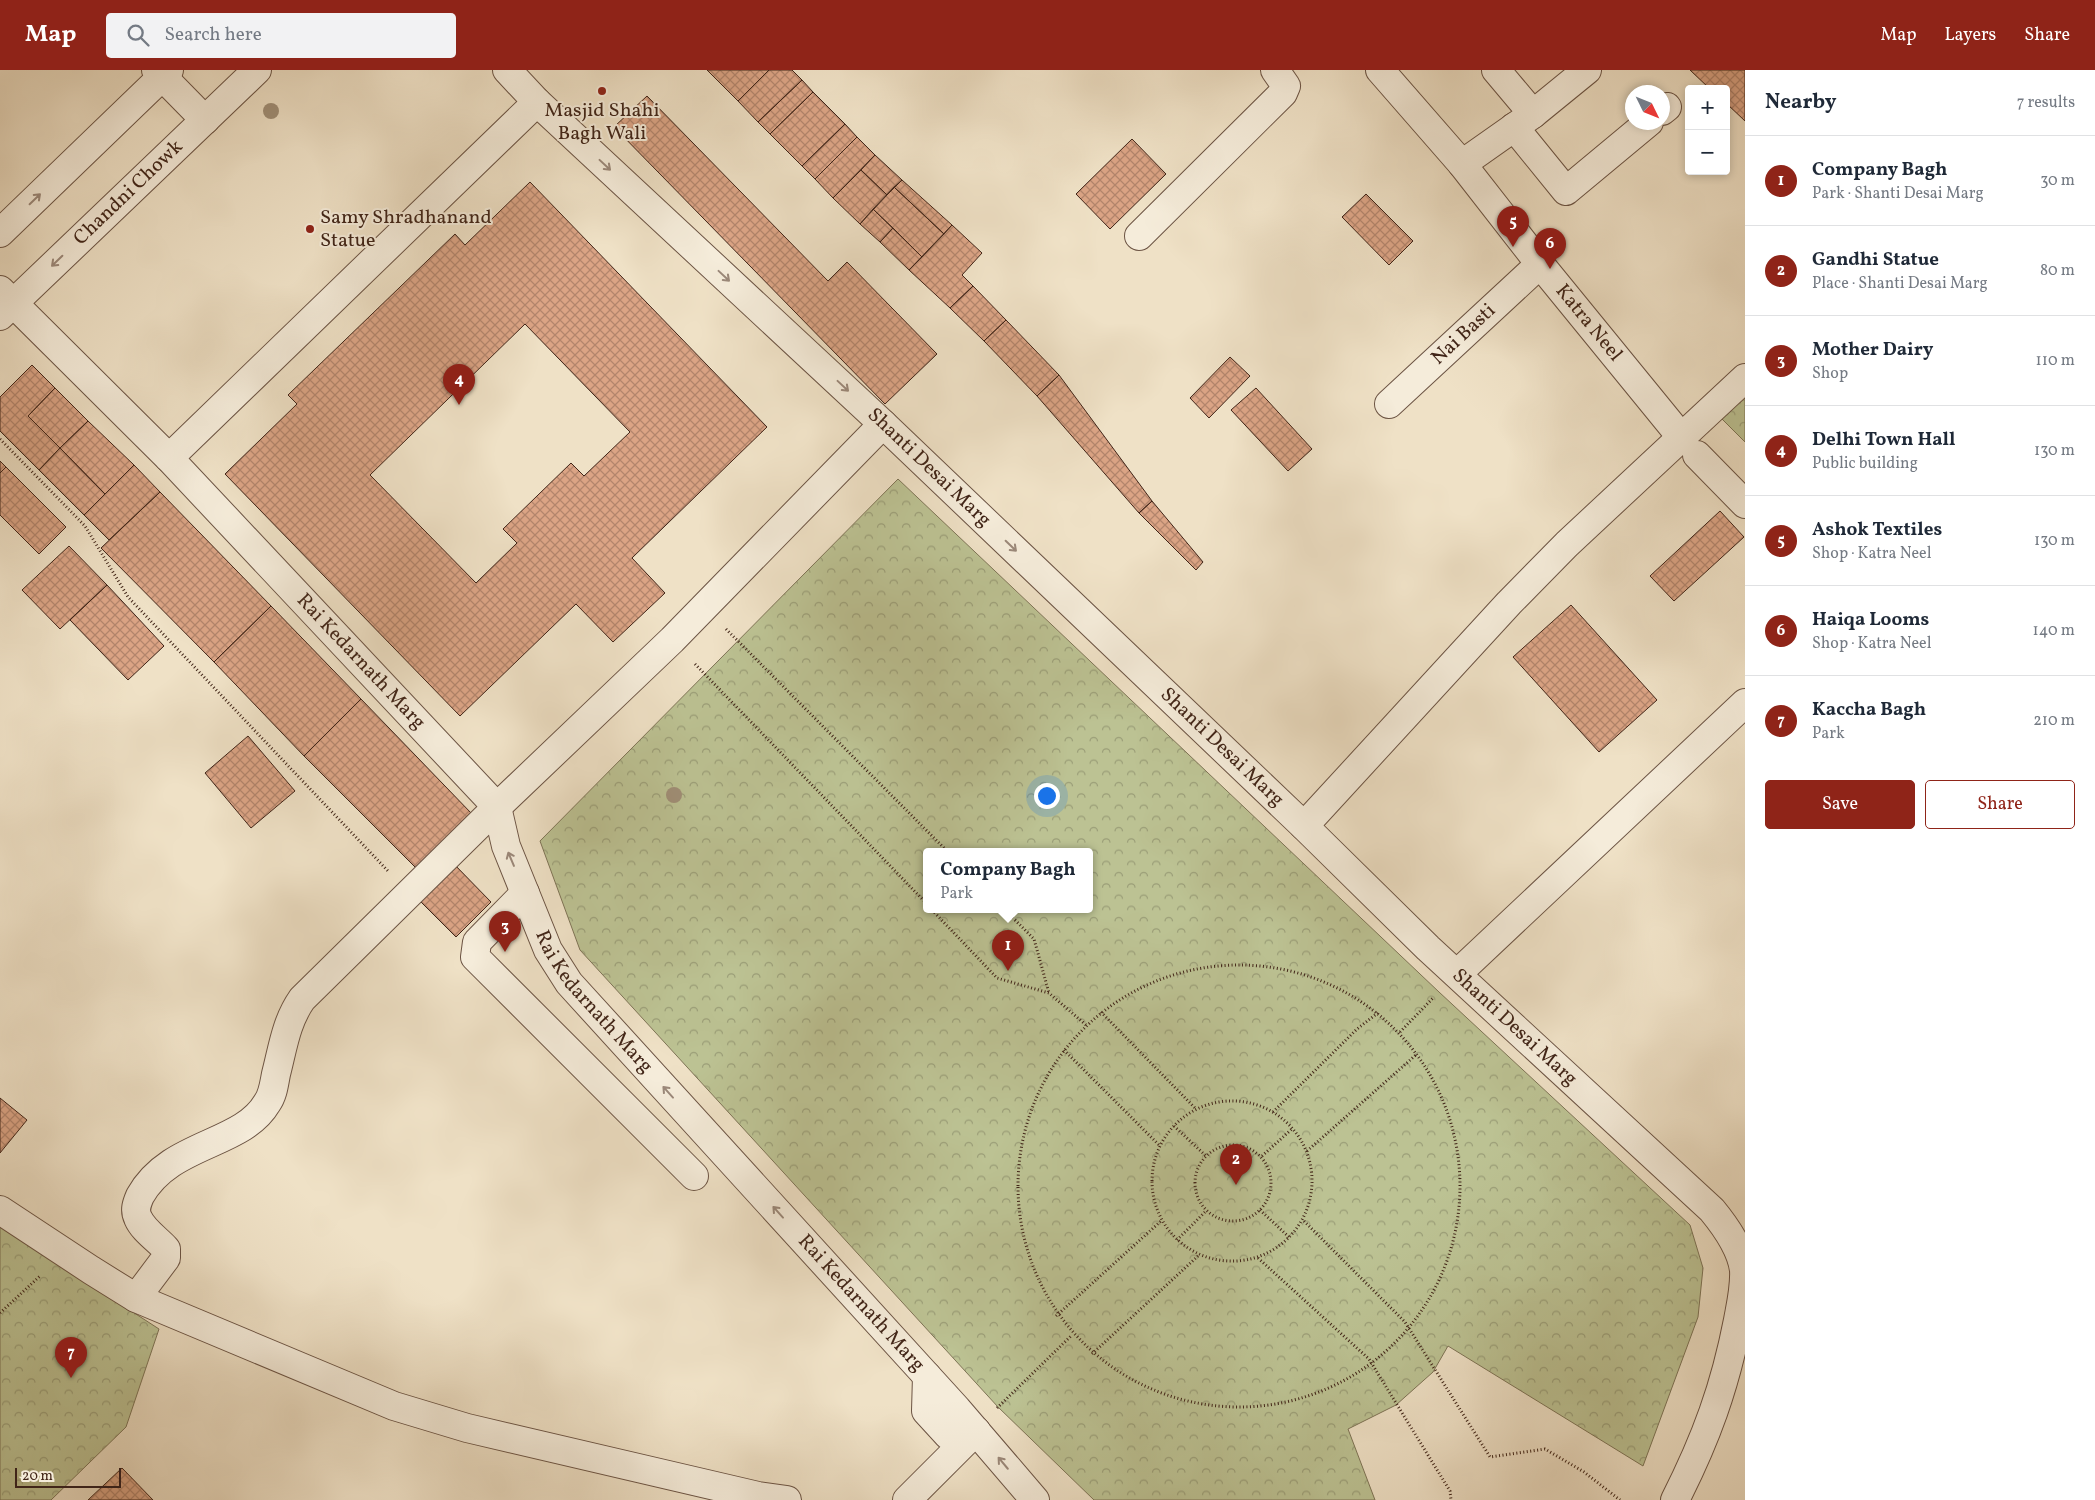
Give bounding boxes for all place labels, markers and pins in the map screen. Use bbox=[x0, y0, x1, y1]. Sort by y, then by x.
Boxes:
marker: Masjid Shahi Bagh Wali bbox=[596, 85, 608, 97]
place label: Masjid Shahi Bagh Wali bbox=[545, 97, 659, 148]
place label: Samy Shradhanand Statue bbox=[320, 204, 492, 255]
pin: 5 bbox=[1497, 206, 1529, 247]
marker: Samy Shradhanand Statue bbox=[304, 223, 316, 235]
pin: 6 bbox=[1534, 228, 1566, 269]
pin: 4 bbox=[443, 364, 475, 405]
pin: 3 bbox=[489, 911, 521, 952]
pin: 1 bbox=[992, 930, 1024, 971]
pin: 2 bbox=[1220, 1144, 1252, 1185]
pin: 7 bbox=[55, 1337, 87, 1378]

